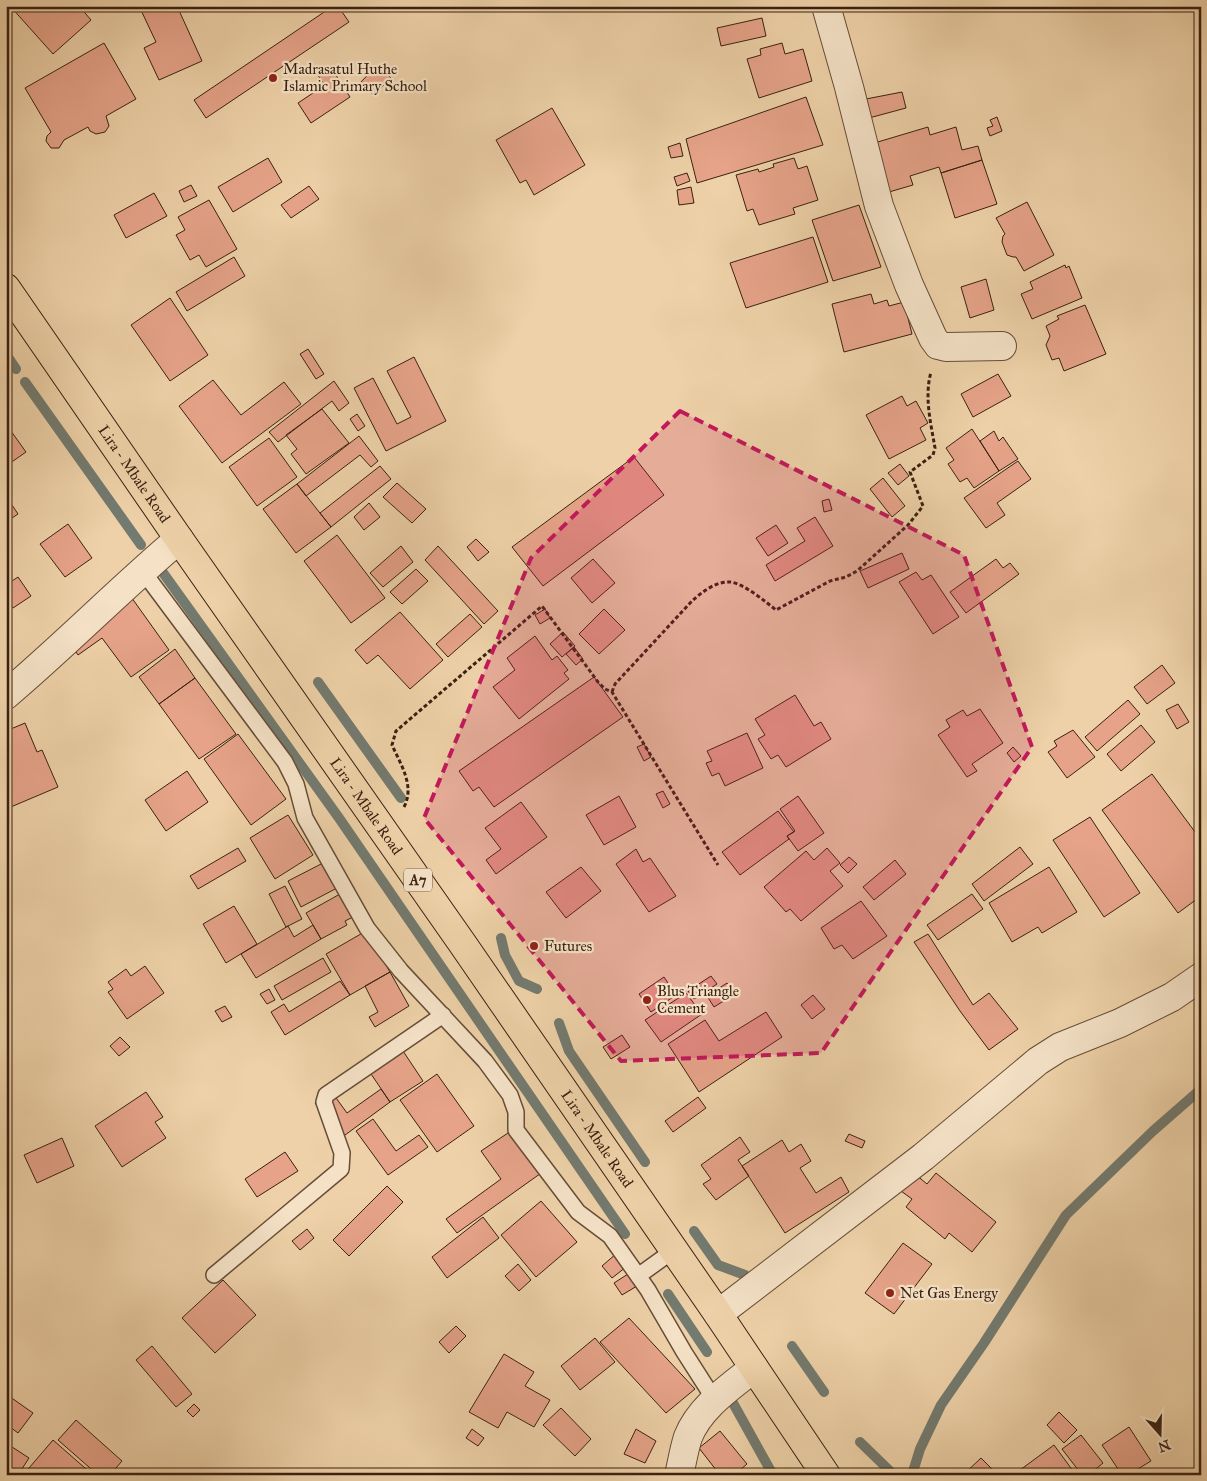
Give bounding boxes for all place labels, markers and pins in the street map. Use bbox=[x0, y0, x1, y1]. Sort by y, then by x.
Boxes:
place label: Madrasatul Huthe Islamic Primary School bbox=[283, 60, 428, 95]
marker: Madrasatul Huthe Islamic Primary School bbox=[267, 72, 279, 84]
place label: Futures bbox=[544, 937, 592, 955]
marker: Futures bbox=[528, 940, 540, 952]
place label: Blus Triangle Cement bbox=[657, 982, 739, 1017]
marker: Blus Triangle Cement bbox=[641, 994, 653, 1006]
place label: Net Gas Energy bbox=[900, 1284, 999, 1302]
marker: Net Gas Energy bbox=[884, 1287, 896, 1299]

